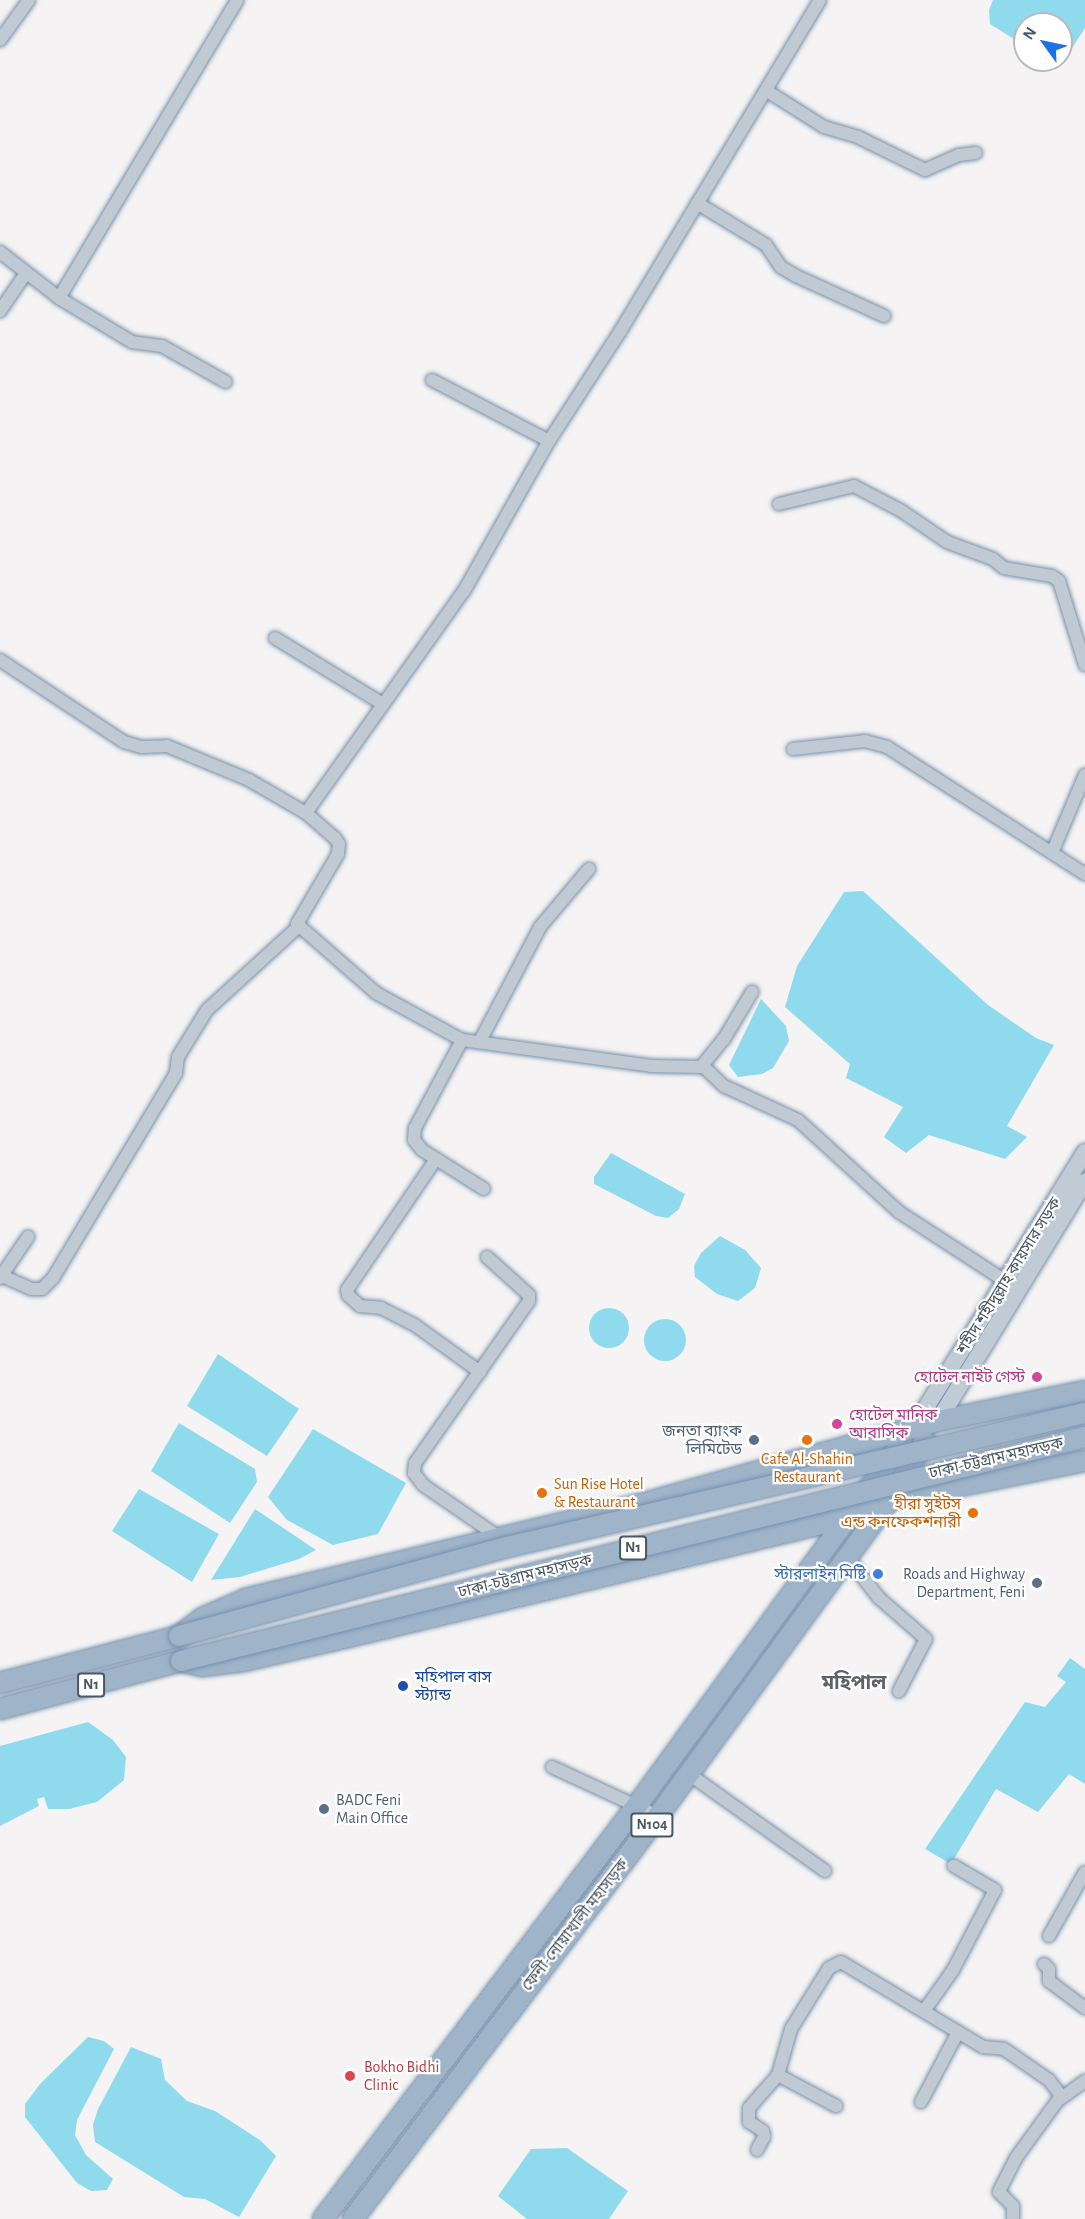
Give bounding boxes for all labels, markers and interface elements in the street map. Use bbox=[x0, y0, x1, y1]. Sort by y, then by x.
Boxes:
north arrow bbox=[1013, 12, 1073, 72]
text: N bbox=[1020, 24, 1039, 42]
street label: শহীদ শহীদুল্লাহ কায়সার সড়ক bbox=[953, 1194, 1065, 1358]
place label: হোটেল নাইট গেস্ট bbox=[914, 1367, 1025, 1387]
marker: হোটেল নাইট গেস্ট bbox=[1030, 1370, 1044, 1384]
place label: হোটেল মানিক আবাসিক bbox=[849, 1405, 937, 1443]
marker: হোটেল মানিক আবাসিক bbox=[830, 1417, 844, 1431]
place label: জনতা ব্যাংক লিমিটেড bbox=[662, 1421, 742, 1459]
marker: জনতা ব্যাংক লিমিটেড bbox=[747, 1433, 761, 1447]
marker: Cafe Al-Shahin Restaurant bbox=[800, 1433, 814, 1447]
street label: ঢাকা-চট্টগ্রাম মহাসড়ক bbox=[927, 1433, 1065, 1483]
place label: Cafe Al-Shahin Restaurant bbox=[761, 1449, 853, 1487]
place label: Sun Rise Hotel & Restaurant bbox=[554, 1474, 644, 1512]
marker: Sun Rise Hotel & Restaurant bbox=[535, 1486, 549, 1500]
place label: হীরা সুইটস এন্ড কনফেকশনারী bbox=[841, 1494, 961, 1532]
marker: হীরা সুইটস এন্ড কনফেকশনারী bbox=[966, 1506, 980, 1520]
road number: N1 bbox=[618, 1536, 648, 1560]
street label: ঢাকা-চট্টগ্রাম মহাসড়ক bbox=[456, 1550, 594, 1602]
place label: স্টারলাইন মিষ্টি bbox=[774, 1564, 866, 1584]
place label: Roads and Highway Department, Feni bbox=[903, 1564, 1025, 1602]
marker: স্টারলাইন মিষ্টি bbox=[871, 1567, 885, 1581]
marker: Roads and Highway Department, Feni bbox=[1030, 1576, 1044, 1590]
place label: মহিপাল বাস স্ট্যান্ড bbox=[415, 1667, 491, 1705]
district label: মহিপাল bbox=[822, 1671, 886, 1695]
road number: N1 bbox=[76, 1673, 106, 1697]
marker: মহিপাল বাস স্ট্যান্ড bbox=[396, 1679, 410, 1693]
place label: BADC Feni Main Office bbox=[336, 1790, 408, 1828]
marker: BADC Feni Main Office bbox=[317, 1802, 331, 1816]
road number: N104 bbox=[630, 1813, 674, 1837]
street label: ফেনী-নোয়াখালী মহাসড়ক bbox=[518, 1855, 632, 1995]
place label: Bokho Bidhi Clinic bbox=[364, 2057, 439, 2095]
marker: Bokho Bidhi Clinic bbox=[341, 2067, 359, 2085]

